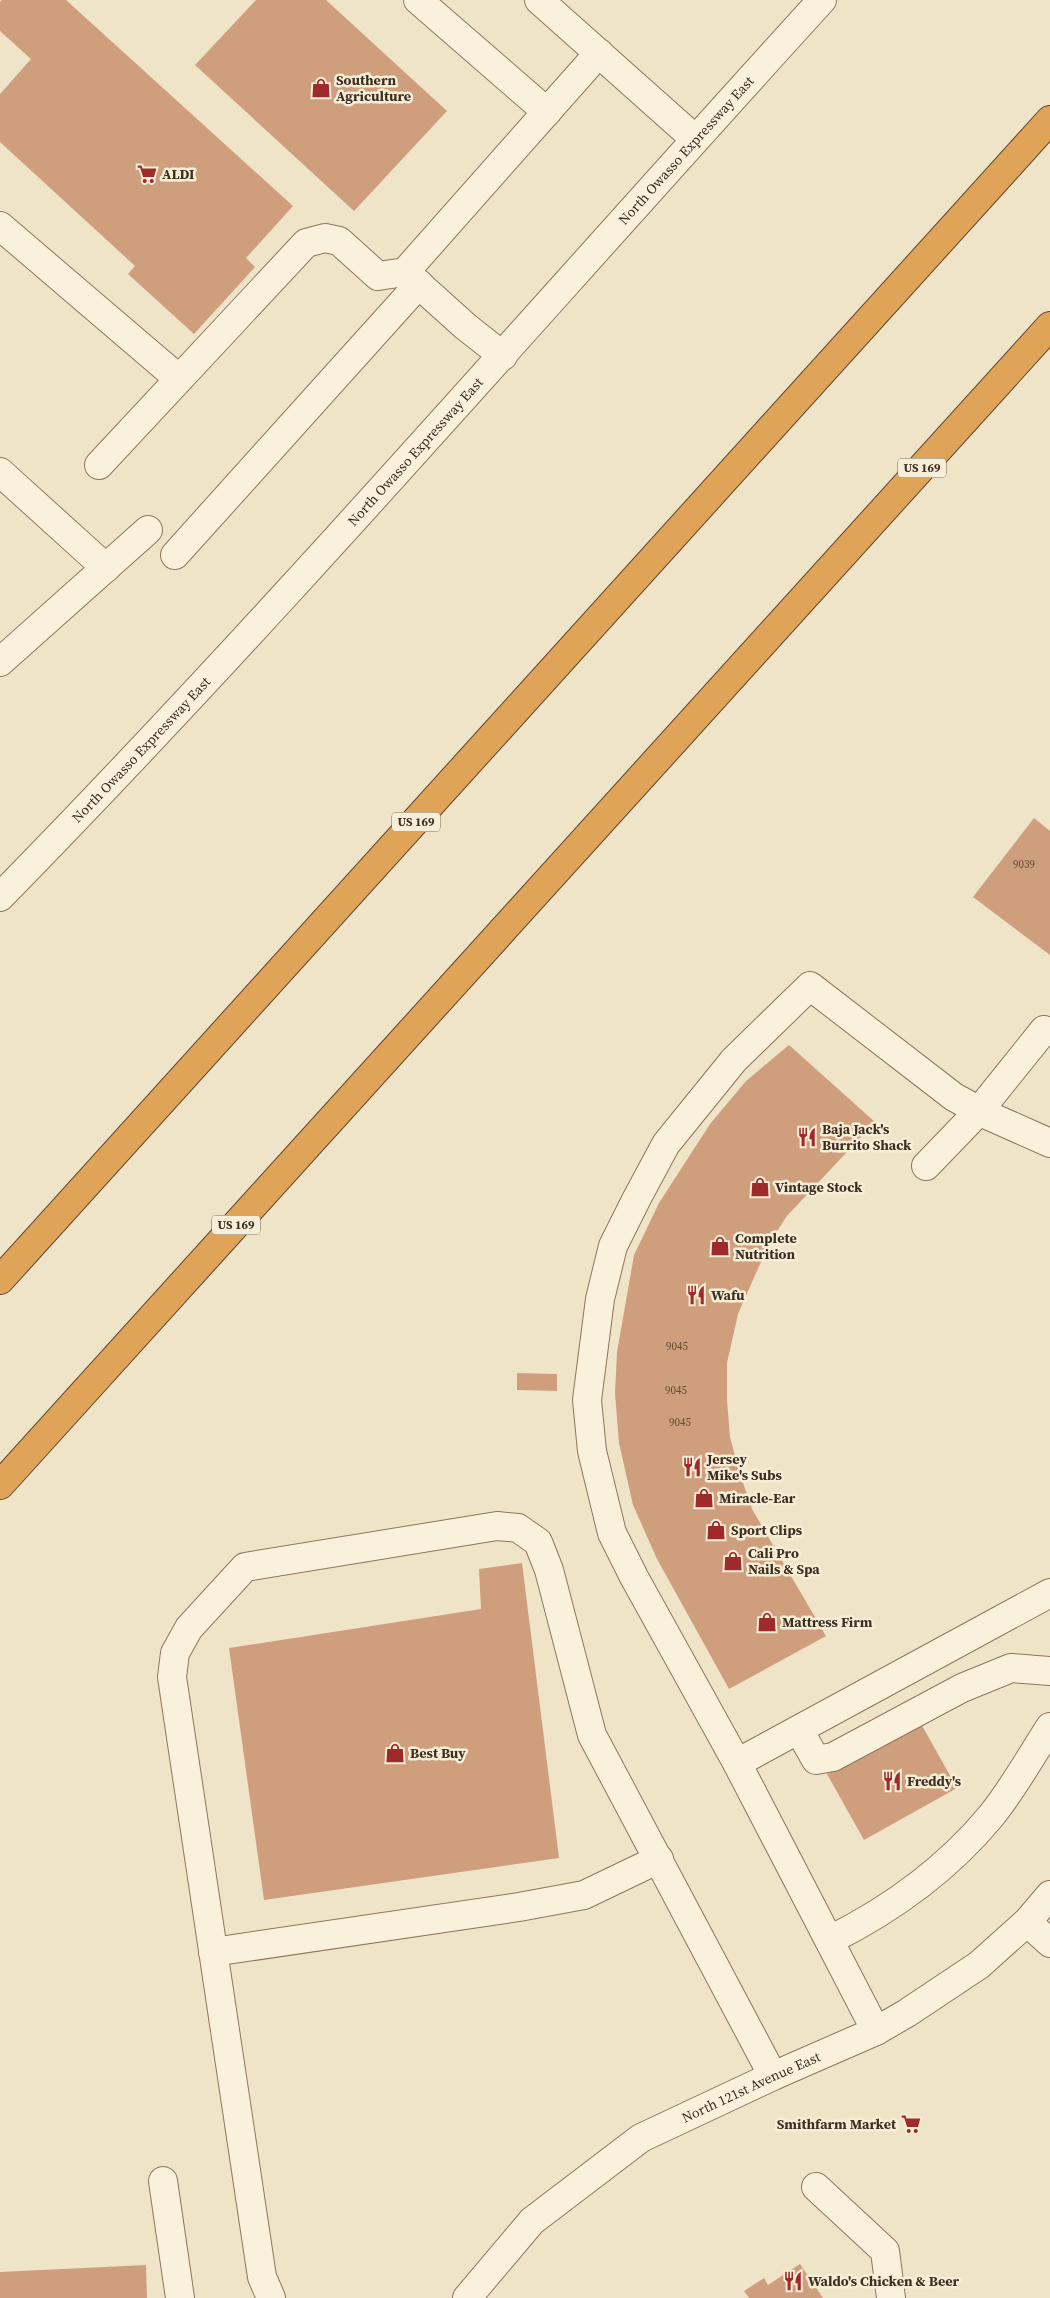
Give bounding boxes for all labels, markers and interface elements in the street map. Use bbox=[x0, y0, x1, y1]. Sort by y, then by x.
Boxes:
place label: Southern Agriculture bbox=[336, 70, 411, 106]
street label: North Owasso Expressway East bbox=[614, 71, 759, 229]
shop icon: Southern Agriculture bbox=[310, 77, 332, 99]
supermarket icon: ALDI bbox=[136, 163, 158, 185]
place label: ALDI bbox=[162, 164, 194, 184]
street label: North Owasso Expressway East bbox=[343, 373, 488, 530]
road number: US 169 bbox=[898, 458, 946, 478]
street label: North Owasso Expressway East bbox=[67, 672, 215, 827]
road number: US 169 bbox=[392, 812, 440, 832]
house number: 9039 bbox=[1013, 857, 1035, 872]
place label: Baja Jack's Burrito Shack bbox=[822, 1119, 912, 1155]
restaurant icon: Baja Jack's Burrito Shack bbox=[796, 1126, 818, 1148]
shop icon: Vintage Stock bbox=[749, 1176, 771, 1198]
place label: Vintage Stock bbox=[775, 1177, 863, 1197]
road number: US 169 bbox=[212, 1216, 260, 1234]
place label: Complete Nutrition bbox=[735, 1228, 797, 1264]
shop icon: Complete Nutrition bbox=[709, 1235, 731, 1257]
restaurant icon: Wafu bbox=[685, 1284, 707, 1306]
place label: Wafu bbox=[711, 1285, 745, 1305]
house number: 9045 bbox=[666, 1339, 688, 1354]
house number: 9045 bbox=[665, 1383, 687, 1398]
house number: 9045 bbox=[669, 1415, 691, 1430]
place label: Jersey Mike's Subs bbox=[706, 1449, 782, 1485]
restaurant icon: Jersey Mike's Subs bbox=[681, 1456, 703, 1478]
shop icon: Miracle-Ear bbox=[693, 1487, 715, 1509]
place label: Miracle-Ear bbox=[719, 1488, 796, 1508]
shop icon: Sport Clips bbox=[705, 1519, 727, 1541]
place label: Sport Clips bbox=[731, 1520, 803, 1540]
place label: Cali Pro Nails & Spa bbox=[748, 1543, 820, 1579]
shop icon: Cali Pro Nails & Spa bbox=[722, 1550, 744, 1572]
shop icon: Mattress Firm bbox=[756, 1611, 778, 1633]
place label: Mattress Firm bbox=[782, 1612, 873, 1632]
shop icon: Best Buy bbox=[384, 1742, 406, 1764]
place label: Best Buy bbox=[410, 1743, 466, 1763]
restaurant icon: Freddy's bbox=[881, 1770, 903, 1792]
place label: Freddy's bbox=[907, 1771, 962, 1791]
street label: North 121st Avenue East bbox=[678, 2046, 824, 2128]
supermarket icon: Smithfarm Market bbox=[900, 2113, 922, 2135]
place label: Smithfarm Market bbox=[777, 2114, 897, 2134]
restaurant icon: Waldo's Chicken & Beer bbox=[782, 2270, 804, 2292]
place label: Waldo's Chicken & Beer bbox=[808, 2271, 960, 2291]

